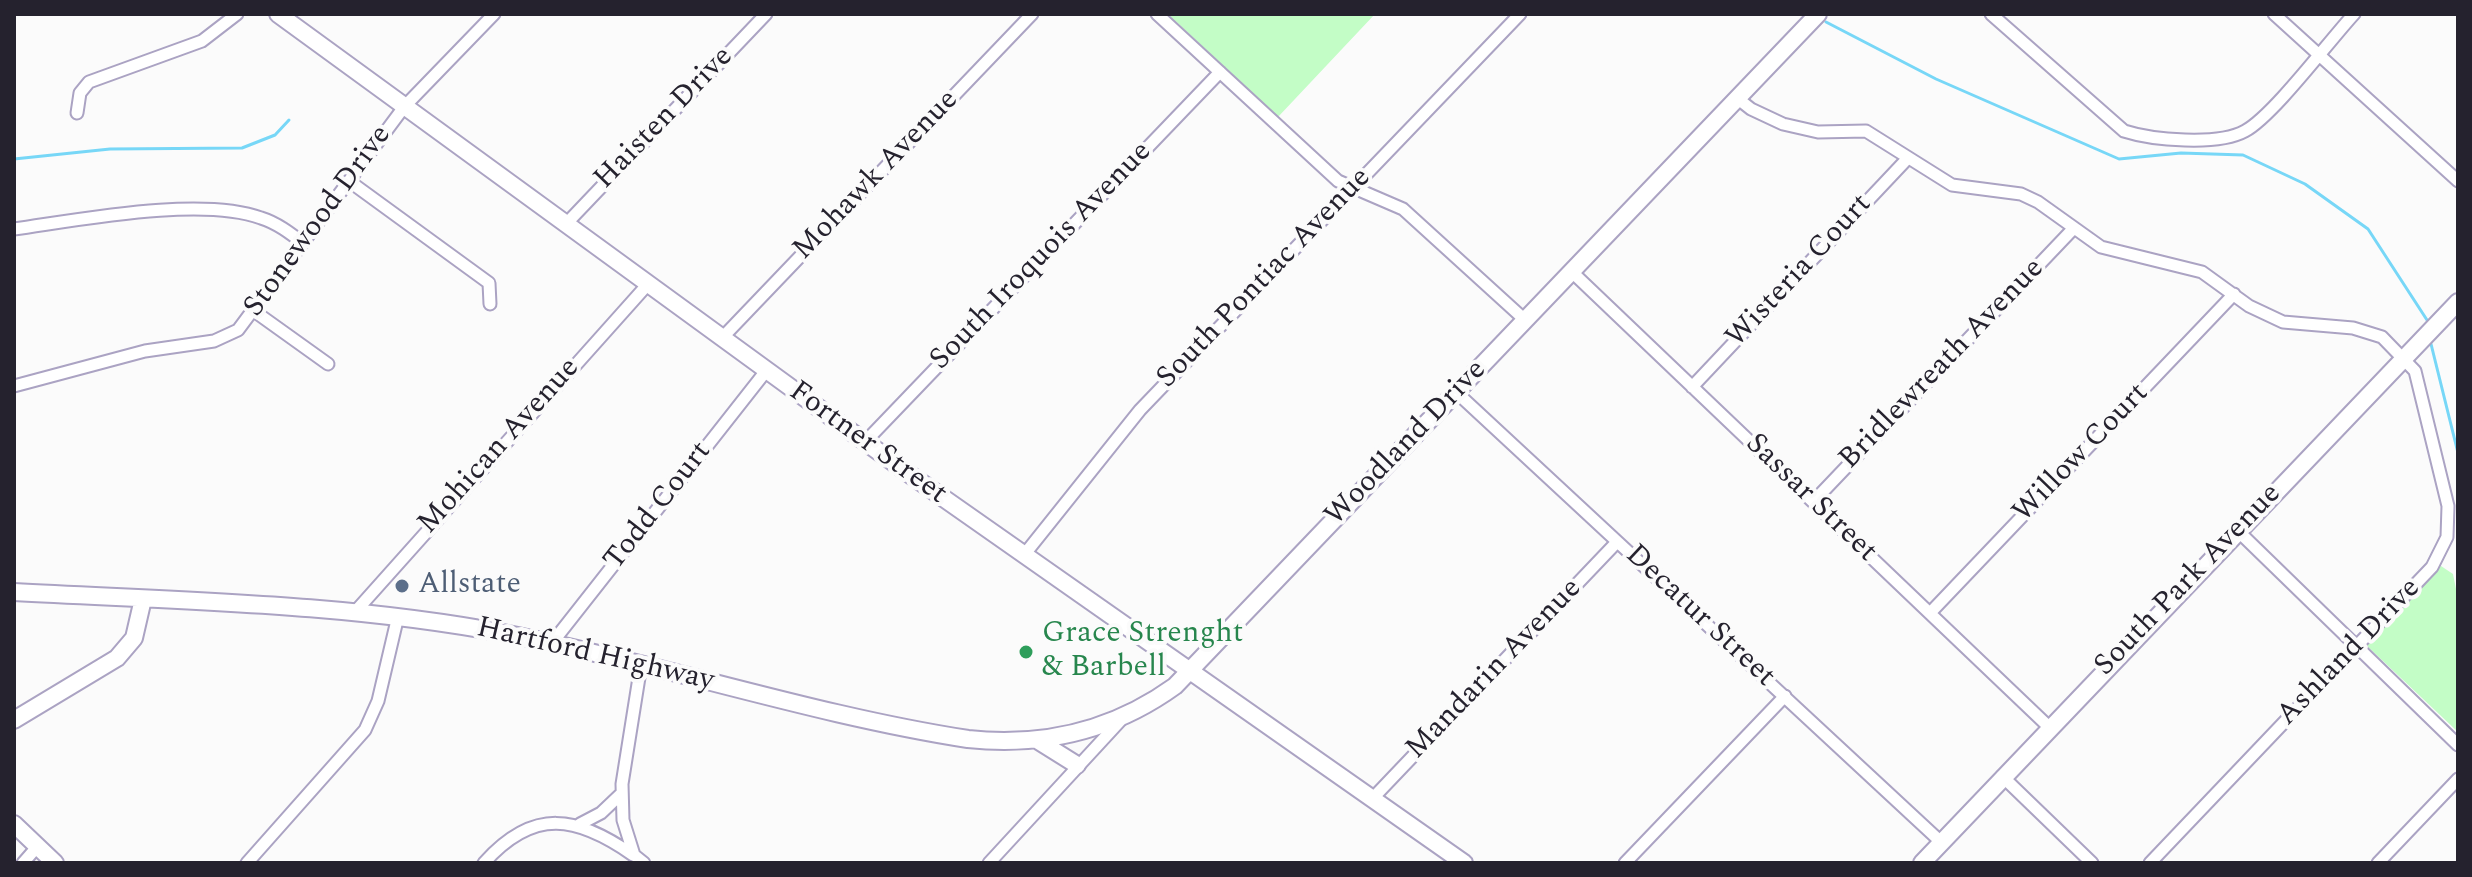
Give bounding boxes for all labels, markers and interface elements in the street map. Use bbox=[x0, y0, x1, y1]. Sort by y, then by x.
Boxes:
street label: Haisten Drive bbox=[588, 40, 742, 198]
street label: Mohawk Avenue bbox=[787, 83, 967, 269]
street label: Stonewood Drive bbox=[237, 119, 401, 325]
street label: South Iroquois Avenue bbox=[924, 135, 1160, 379]
street label: South Pontiac Avenue bbox=[1150, 161, 1380, 397]
street label: Wisteria Court bbox=[1720, 188, 1880, 356]
street label: Bridlewreath Avenue bbox=[1833, 252, 2053, 478]
street label: Mohican Avenue bbox=[411, 351, 589, 543]
street label: Woodland Drive bbox=[1319, 353, 1495, 535]
street label: Fortner Street bbox=[781, 375, 953, 513]
street label: Willow Court bbox=[2007, 377, 2157, 531]
street label: Sassar Street bbox=[1736, 427, 1884, 571]
street label: Todd Court bbox=[598, 435, 720, 579]
street label: South Park Avenue bbox=[2088, 477, 2290, 685]
street label: Decatur Street bbox=[1616, 538, 1782, 696]
place label: Allstate bbox=[418, 568, 521, 604]
street label: Mandarin Avenue bbox=[1400, 572, 1590, 768]
street label: Ashland Drive bbox=[2271, 572, 2429, 734]
marker: Allstate bbox=[393, 577, 411, 595]
street label: Hartford Highway bbox=[473, 611, 717, 701]
place label: Grace Strenght & Barbell bbox=[1042, 617, 1243, 688]
marker: Grace Strenght & Barbell bbox=[1017, 643, 1035, 661]

